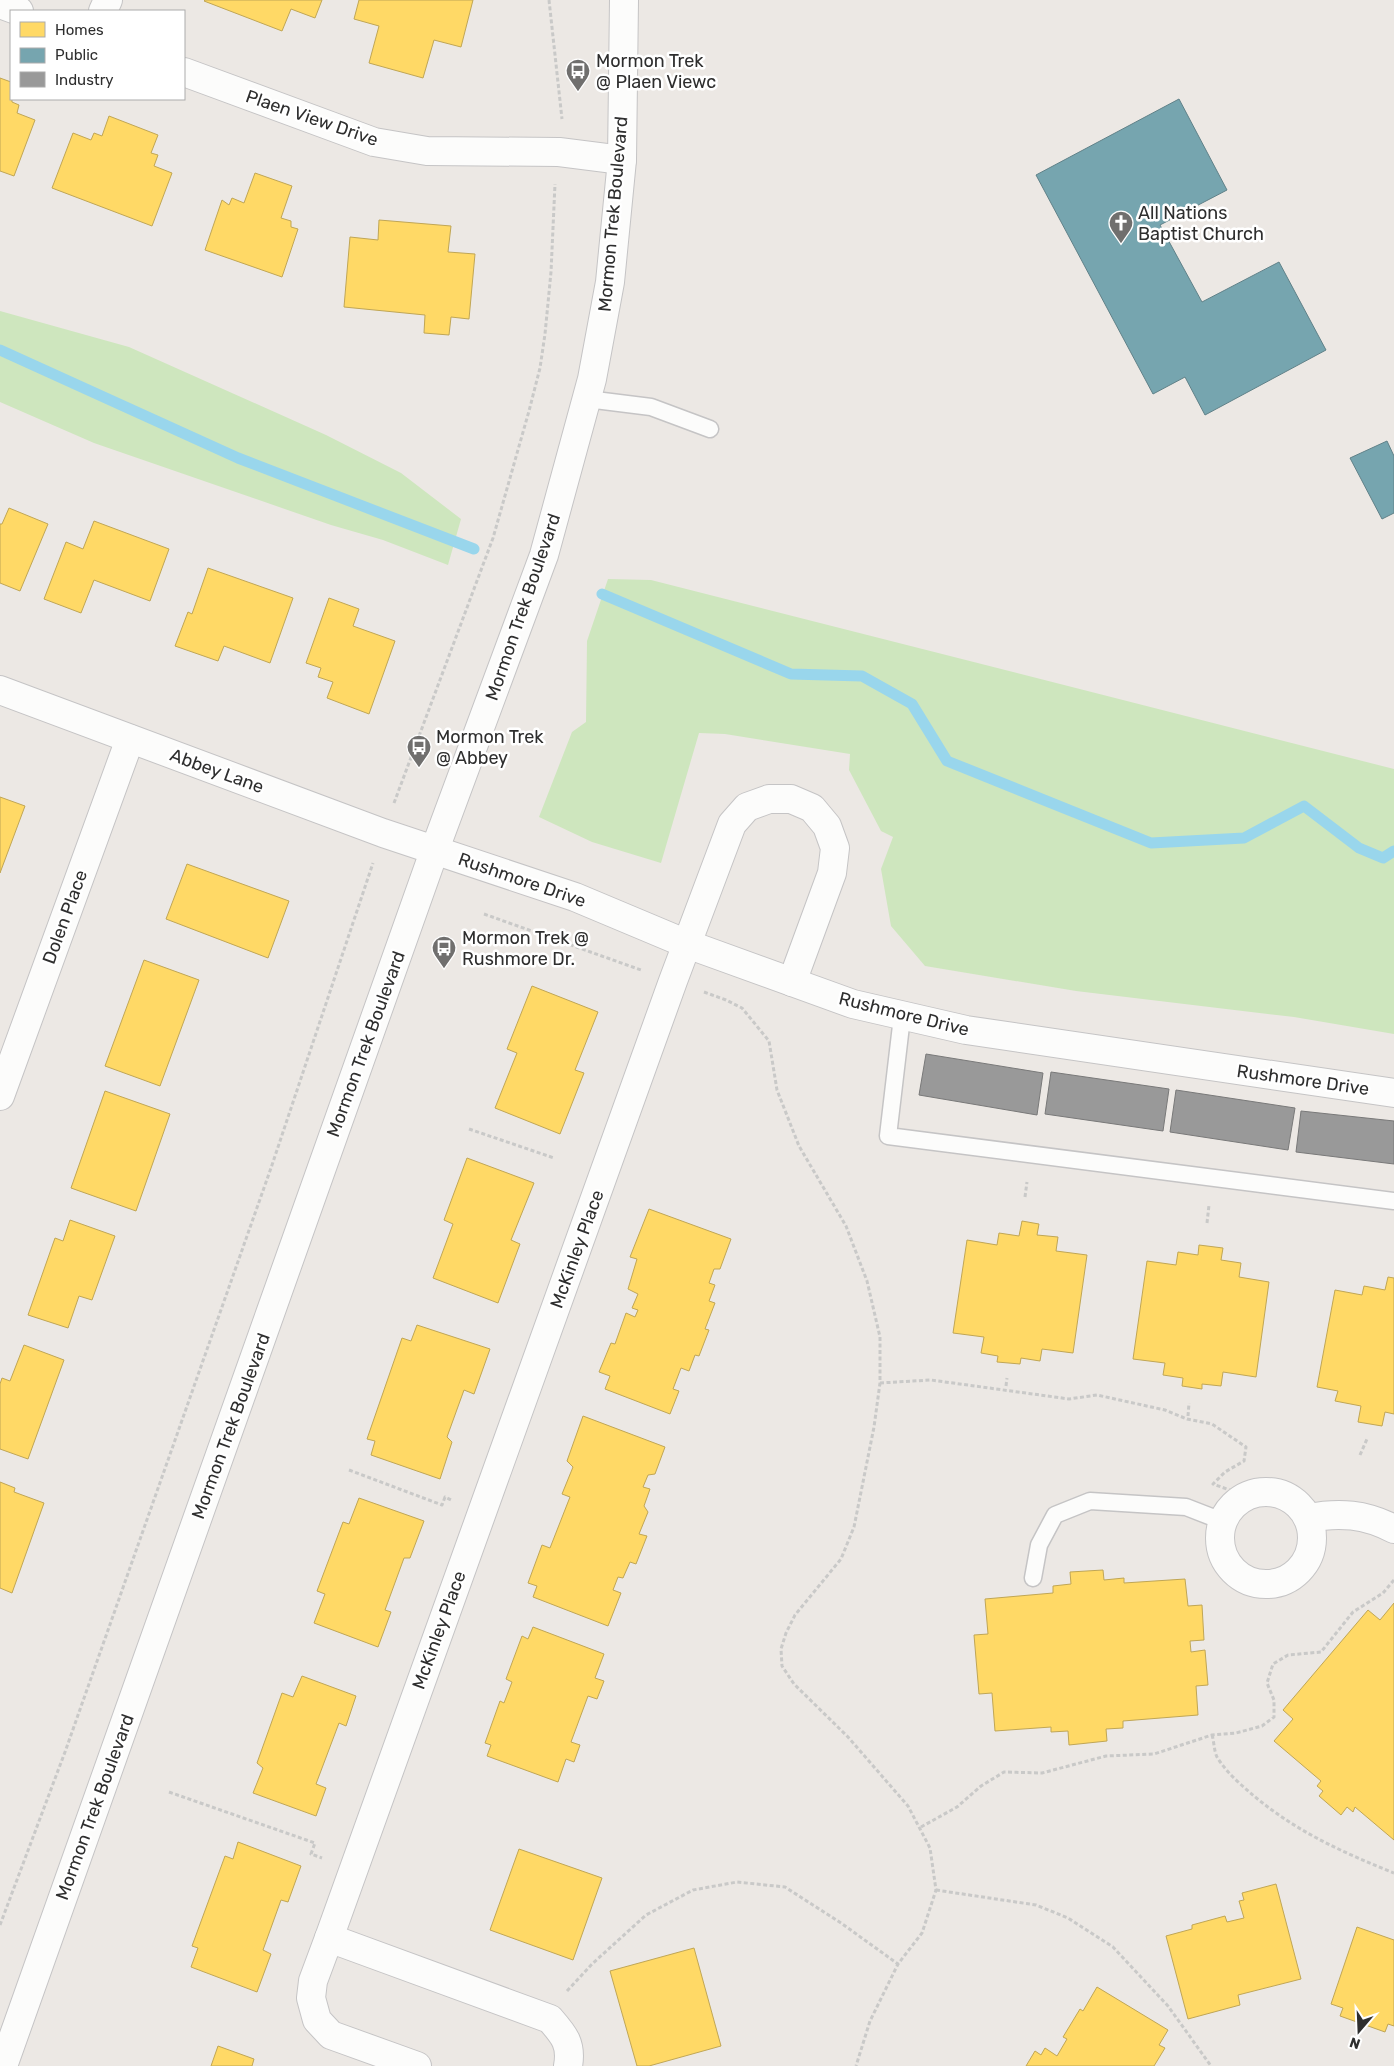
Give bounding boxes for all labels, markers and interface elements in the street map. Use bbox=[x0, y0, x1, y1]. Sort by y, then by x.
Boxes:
legend bbox=[10, 10, 185, 100]
text: Homes bbox=[55, 21, 104, 39]
text: Public bbox=[55, 46, 98, 64]
place label: Mormon Trek @ Plaen Viewc bbox=[596, 50, 716, 93]
bus stop icon: Mormon Trek @ Plaen Viewc bbox=[565, 58, 591, 92]
text: Industry bbox=[55, 71, 114, 89]
street label: Plaen View Drive bbox=[243, 85, 381, 151]
street label: Mormon Trek Boulevard bbox=[593, 115, 633, 313]
place label: All Nations Baptist Church bbox=[1138, 202, 1264, 245]
church icon: All Nations Baptist Church bbox=[1108, 210, 1134, 244]
street label: Mormon Trek Boulevard bbox=[481, 511, 565, 703]
place label: Mormon Trek @ Abbey bbox=[436, 726, 544, 769]
bus stop icon: Mormon Trek @ Abbey bbox=[406, 734, 432, 768]
street label: Abbey Lane bbox=[167, 744, 267, 798]
street label: Rushmore Drive bbox=[455, 848, 589, 912]
street label: Dolen Place bbox=[38, 867, 92, 967]
place label: Mormon Trek @ Rushmore Dr. bbox=[462, 927, 589, 970]
bus stop icon: Mormon Trek @ Rushmore Dr. bbox=[431, 935, 457, 969]
street label: Mormon Trek Boulevard bbox=[322, 948, 410, 1140]
street label: Rushmore Drive bbox=[837, 987, 971, 1041]
street label: Rushmore Drive bbox=[1235, 1060, 1371, 1100]
street label: McKinley Place bbox=[545, 1187, 609, 1311]
street label: Mormon Trek Boulevard bbox=[187, 1330, 275, 1522]
street label: McKinley Place bbox=[407, 1568, 471, 1692]
street label: Mormon Trek Boulevard bbox=[51, 1711, 139, 1903]
north arrow bbox=[1334, 2006, 1384, 2056]
text: N bbox=[1347, 2033, 1362, 2052]

